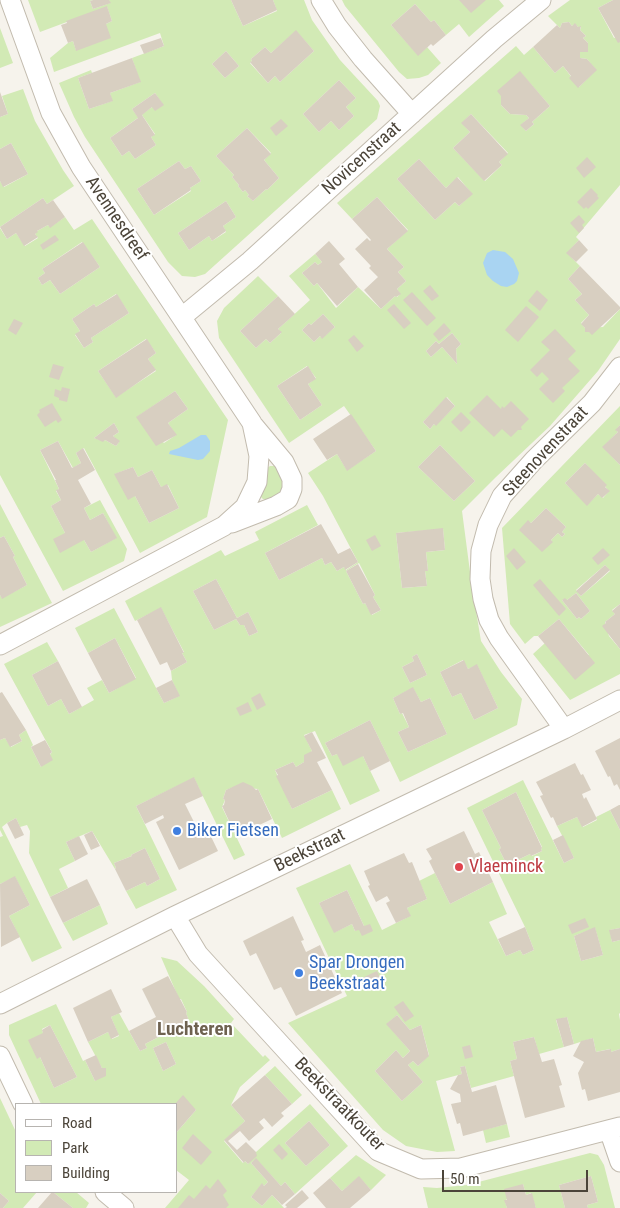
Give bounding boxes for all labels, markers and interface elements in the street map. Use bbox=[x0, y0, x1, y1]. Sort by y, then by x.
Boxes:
street label: Novicenstraat bbox=[318, 118, 406, 200]
street label: Avennesdreef bbox=[80, 173, 152, 265]
street label: Steenovenstraat bbox=[499, 403, 593, 501]
place label: Biker Fietsen bbox=[187, 820, 279, 842]
marker: Biker Fietsen bbox=[171, 825, 183, 837]
street label: Beekstraat bbox=[271, 825, 349, 877]
place label: Vlaeminck bbox=[469, 856, 543, 878]
marker: Vlaeminck bbox=[453, 861, 465, 873]
place label: Spar Drongen Beekstraat bbox=[309, 952, 405, 994]
marker: Spar Drongen Beekstraat bbox=[293, 967, 305, 979]
district label: Luchteren bbox=[157, 1019, 233, 1041]
street label: Beekstraatkouter bbox=[289, 1054, 389, 1156]
legend bbox=[15, 1103, 178, 1193]
text: Road bbox=[62, 1114, 92, 1132]
text: Park bbox=[62, 1139, 89, 1157]
scale bar bbox=[445, 1160, 591, 1192]
text: Building bbox=[62, 1164, 110, 1182]
text: 50 m bbox=[450, 1170, 480, 1188]

